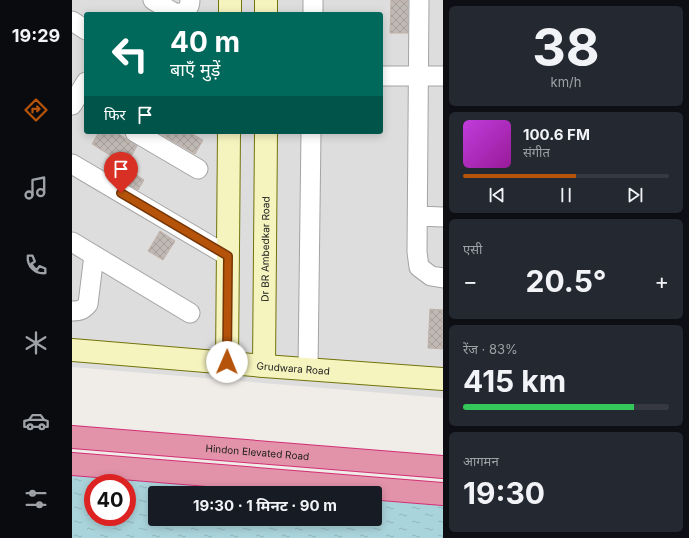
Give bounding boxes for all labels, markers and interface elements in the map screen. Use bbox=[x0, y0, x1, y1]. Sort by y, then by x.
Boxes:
text: 38 bbox=[532, 16, 600, 79]
text: 19:29 bbox=[12, 25, 60, 46]
text: 40 m bbox=[170, 25, 240, 59]
icon: left bbox=[104, 28, 156, 80]
text: बाएँ मुड़ें bbox=[170, 59, 220, 80]
text: km/h bbox=[551, 74, 581, 90]
icon: directions bbox=[22, 96, 50, 124]
icon: arrive bbox=[134, 104, 156, 126]
text: फिर bbox=[104, 105, 126, 124]
text: 100.6 FM bbox=[523, 125, 590, 144]
text: संगीत bbox=[523, 144, 550, 160]
pin bbox=[104, 152, 138, 193]
icon: arrive bbox=[110, 158, 132, 180]
icon: music bbox=[22, 174, 50, 202]
icon: previous bbox=[486, 184, 508, 206]
icon: pause bbox=[555, 184, 577, 206]
icon: next bbox=[624, 184, 646, 206]
street label: Dr BR Ambedkar Road bbox=[259, 196, 271, 302]
text: एसी bbox=[463, 241, 482, 257]
icon: phone bbox=[22, 251, 50, 279]
text: 20.5° bbox=[526, 263, 606, 299]
text: − bbox=[463, 268, 478, 294]
text: + bbox=[654, 268, 669, 294]
icon: climate bbox=[22, 329, 50, 357]
position arrow bbox=[206, 341, 248, 383]
text: रेंज · 83% bbox=[463, 341, 518, 357]
street label: Grudwara Road bbox=[256, 359, 330, 377]
text: 415 km bbox=[463, 363, 566, 399]
icon: car bbox=[22, 407, 50, 435]
street label: Hindon Elevated Road bbox=[205, 442, 310, 462]
text: आगमन bbox=[463, 453, 499, 469]
speed limit sign: 40 bbox=[84, 474, 136, 526]
text: 19:30 bbox=[463, 475, 545, 511]
icon: filters bbox=[22, 485, 50, 513]
text: 19:30 · 1 मिनट · 90 m bbox=[193, 496, 337, 515]

